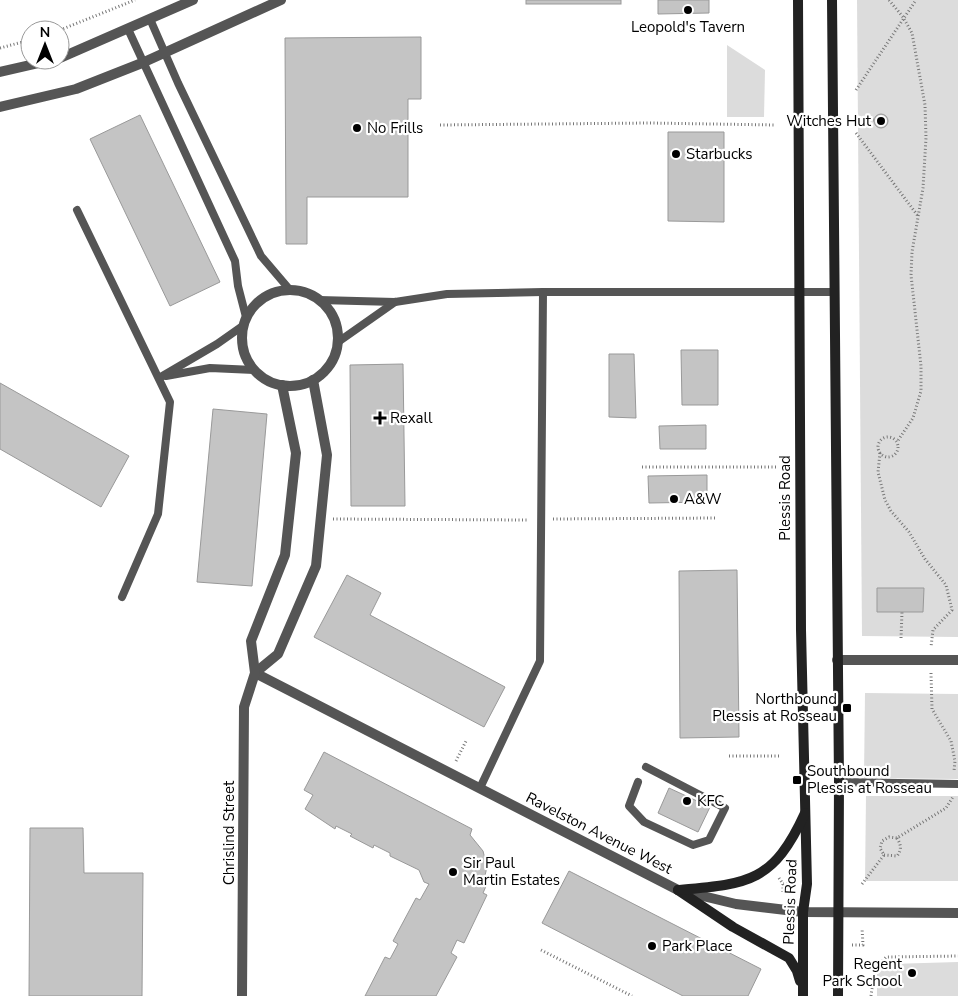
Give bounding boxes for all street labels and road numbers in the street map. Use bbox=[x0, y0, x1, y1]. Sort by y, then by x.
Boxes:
street label: Plessis Road bbox=[775, 455, 795, 541]
street label: Chrislind Street bbox=[219, 780, 239, 885]
street label: Ravelston Avenue West bbox=[522, 787, 676, 879]
street label: Plessis Road bbox=[779, 859, 801, 945]

